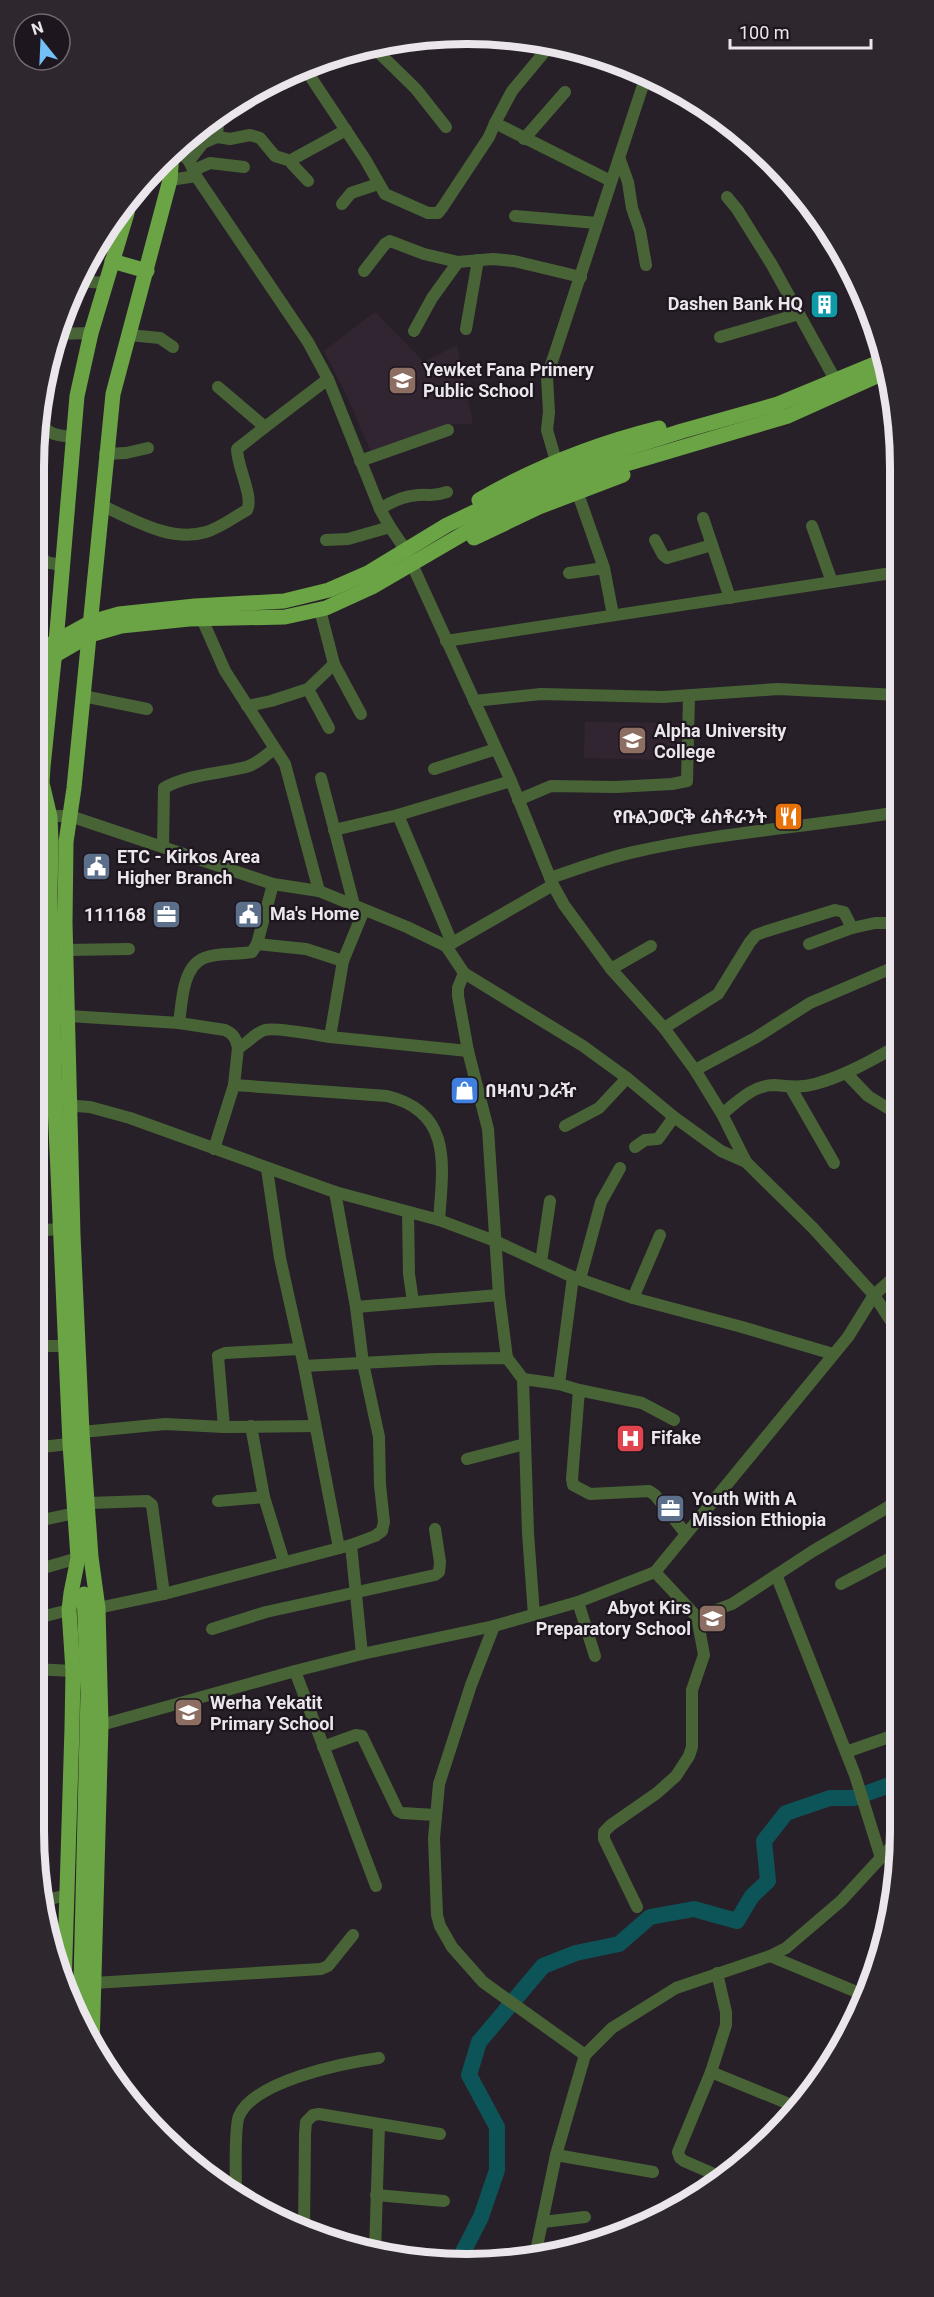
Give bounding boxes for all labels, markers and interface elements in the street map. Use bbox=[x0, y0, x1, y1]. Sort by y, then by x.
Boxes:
north arrow bbox=[12, 12, 72, 72]
scale bar bbox=[730, 12, 871, 50]
text: N bbox=[29, 17, 46, 39]
text: 100 m bbox=[739, 22, 790, 43]
building icon: Dashen Bank HQ bbox=[808, 288, 840, 320]
place label: Dashen Bank HQ bbox=[668, 293, 803, 314]
place label: Yewket Fana Primery Public School bbox=[423, 359, 595, 401]
school or university icon: Yewket Fana Primery Public School bbox=[386, 364, 418, 396]
place label: Alpha University College bbox=[654, 720, 787, 762]
school or university icon: Alpha University College bbox=[617, 725, 649, 757]
restaurant icon: የቡልጋወርቅ ሬስቶራንት bbox=[772, 801, 804, 833]
place label: የቡልጋወርቅ ሬስቶራንት bbox=[613, 806, 767, 827]
place label: ETC - Kirkos Area Higher Branch bbox=[117, 846, 261, 888]
public building icon: ETC - Kirkos Area Higher Branch bbox=[80, 851, 112, 883]
public building icon: Ma's Home bbox=[233, 898, 265, 930]
office icon: 111168 bbox=[151, 899, 183, 931]
place label: Ma's Home bbox=[270, 903, 359, 924]
place label: 111168 bbox=[84, 904, 146, 925]
shop icon: በዛብህ ጋራዥ bbox=[448, 1075, 480, 1107]
place label: በዛብህ ጋራዥ bbox=[485, 1080, 577, 1101]
hospital icon: Fifake bbox=[614, 1422, 646, 1454]
place label: Fifake bbox=[651, 1427, 701, 1448]
place label: Youth With A Mission Ethiopia bbox=[692, 1488, 827, 1530]
office icon: Youth With A Mission Ethiopia bbox=[655, 1493, 687, 1525]
place label: Abyot Kirs Preparatory School bbox=[536, 1597, 691, 1639]
school or university icon: Abyot Kirs Preparatory School bbox=[696, 1602, 728, 1634]
place label: Werha Yekatit Primary School bbox=[210, 1692, 334, 1734]
school or university icon: Werha Yekatit Primary School bbox=[173, 1697, 205, 1729]

